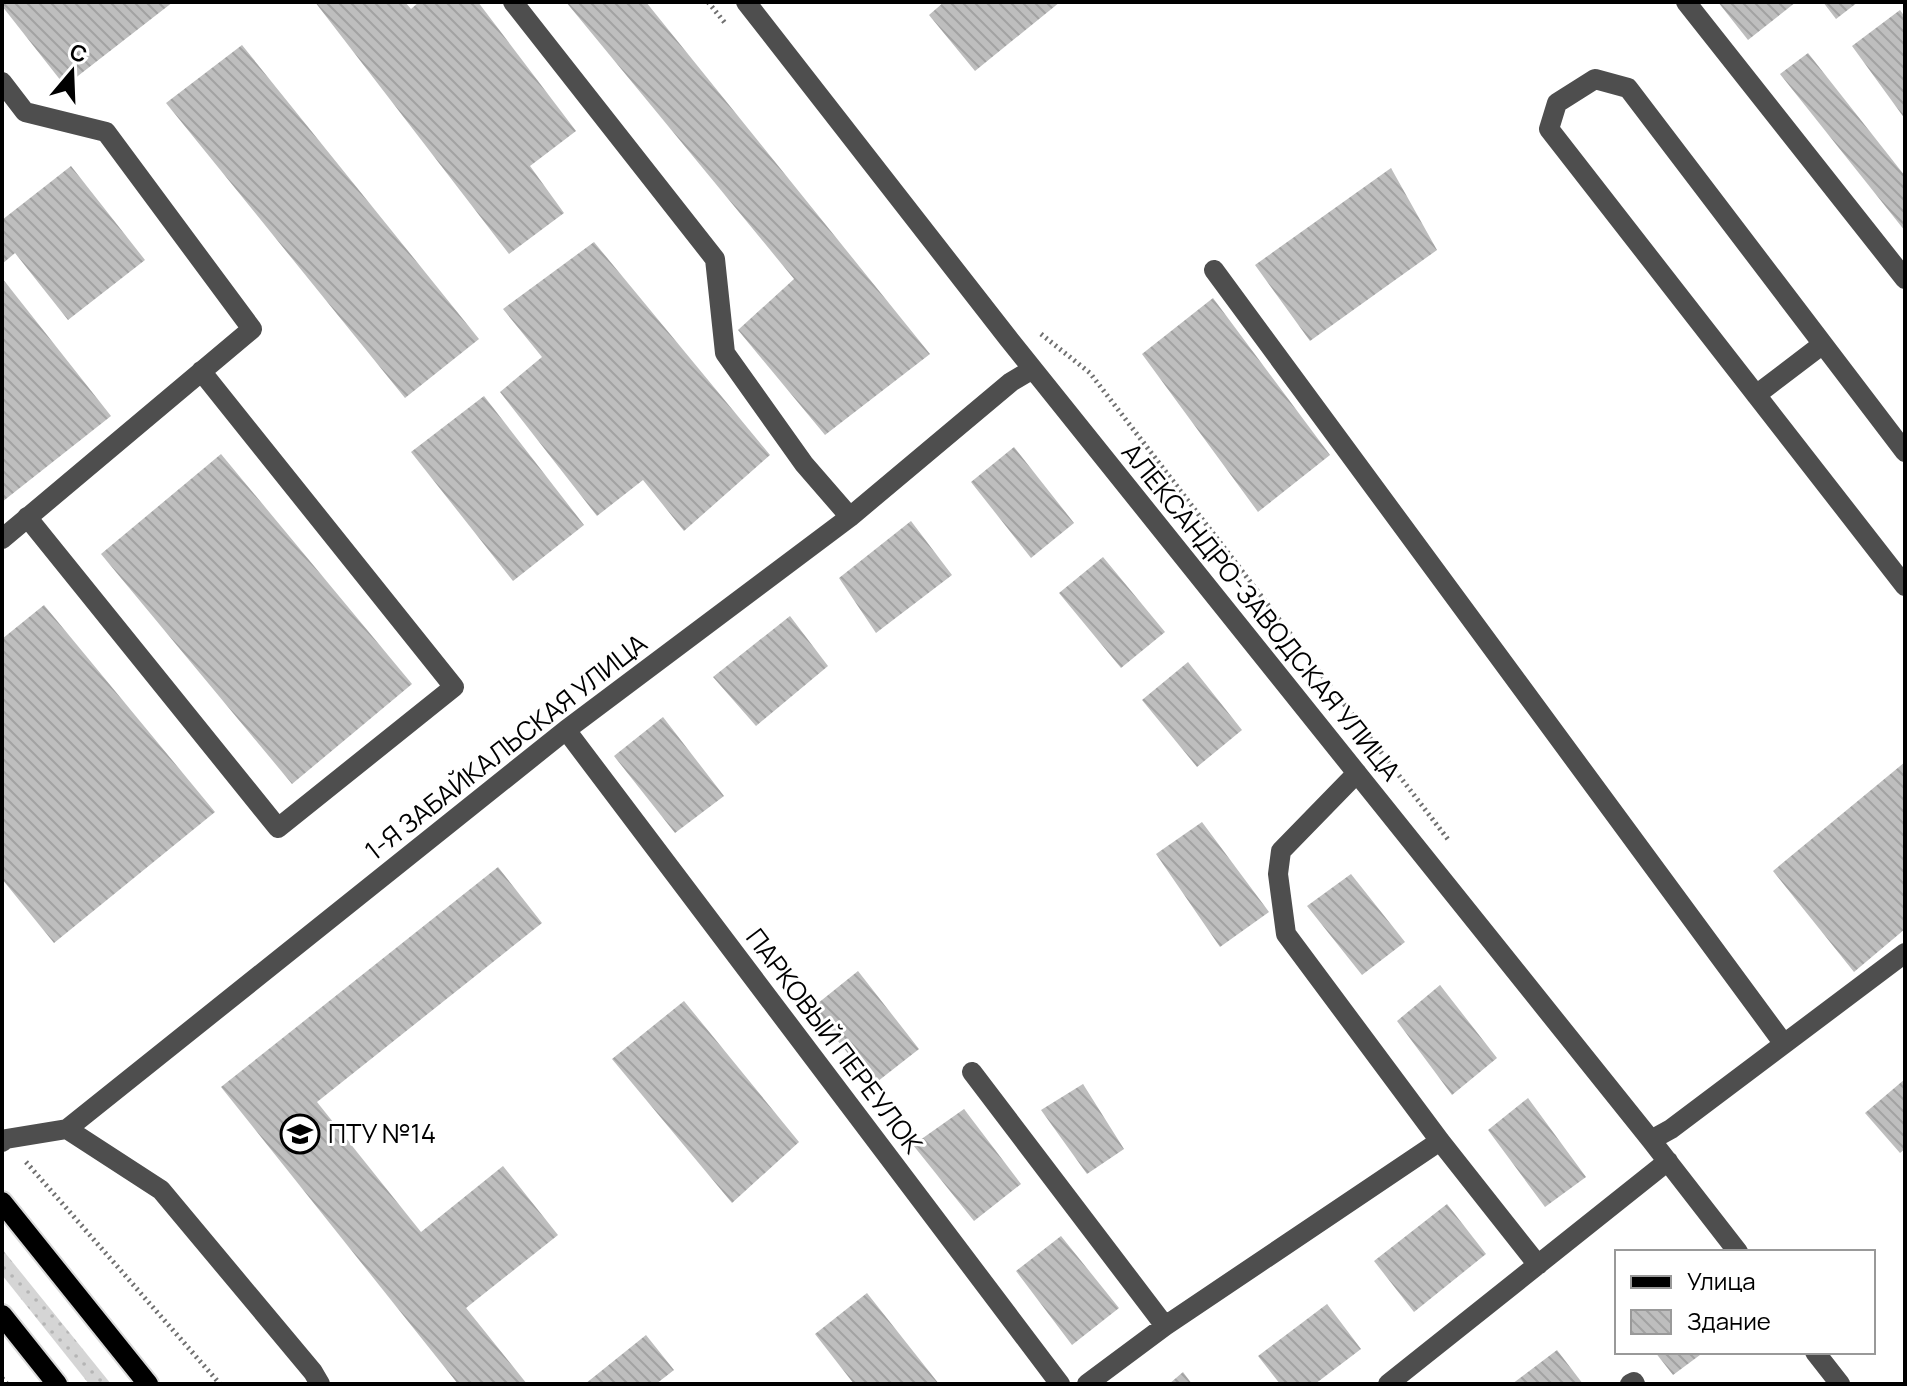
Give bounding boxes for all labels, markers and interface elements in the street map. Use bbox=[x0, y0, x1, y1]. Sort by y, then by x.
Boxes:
north arrow bbox=[32, 32, 112, 112]
text: С bbox=[66, 36, 91, 70]
street label: АЛЕКСАНДРО-ЗАВОДСКАЯ УЛИЦА bbox=[1114, 435, 1409, 788]
street label: 1-Я ЗАБАЙКАЛЬСКАЯ УЛИЦА bbox=[357, 625, 654, 868]
street label: ПАРКОВЫЙ ПЕРЕУЛОК bbox=[738, 921, 932, 1161]
school or university icon: ПТУ №14 bbox=[279, 1113, 321, 1155]
place label: ПТУ №14 bbox=[328, 1115, 436, 1151]
legend bbox=[1615, 1250, 1875, 1354]
text: Улица bbox=[1687, 1264, 1756, 1297]
text: Здание bbox=[1687, 1304, 1771, 1337]

